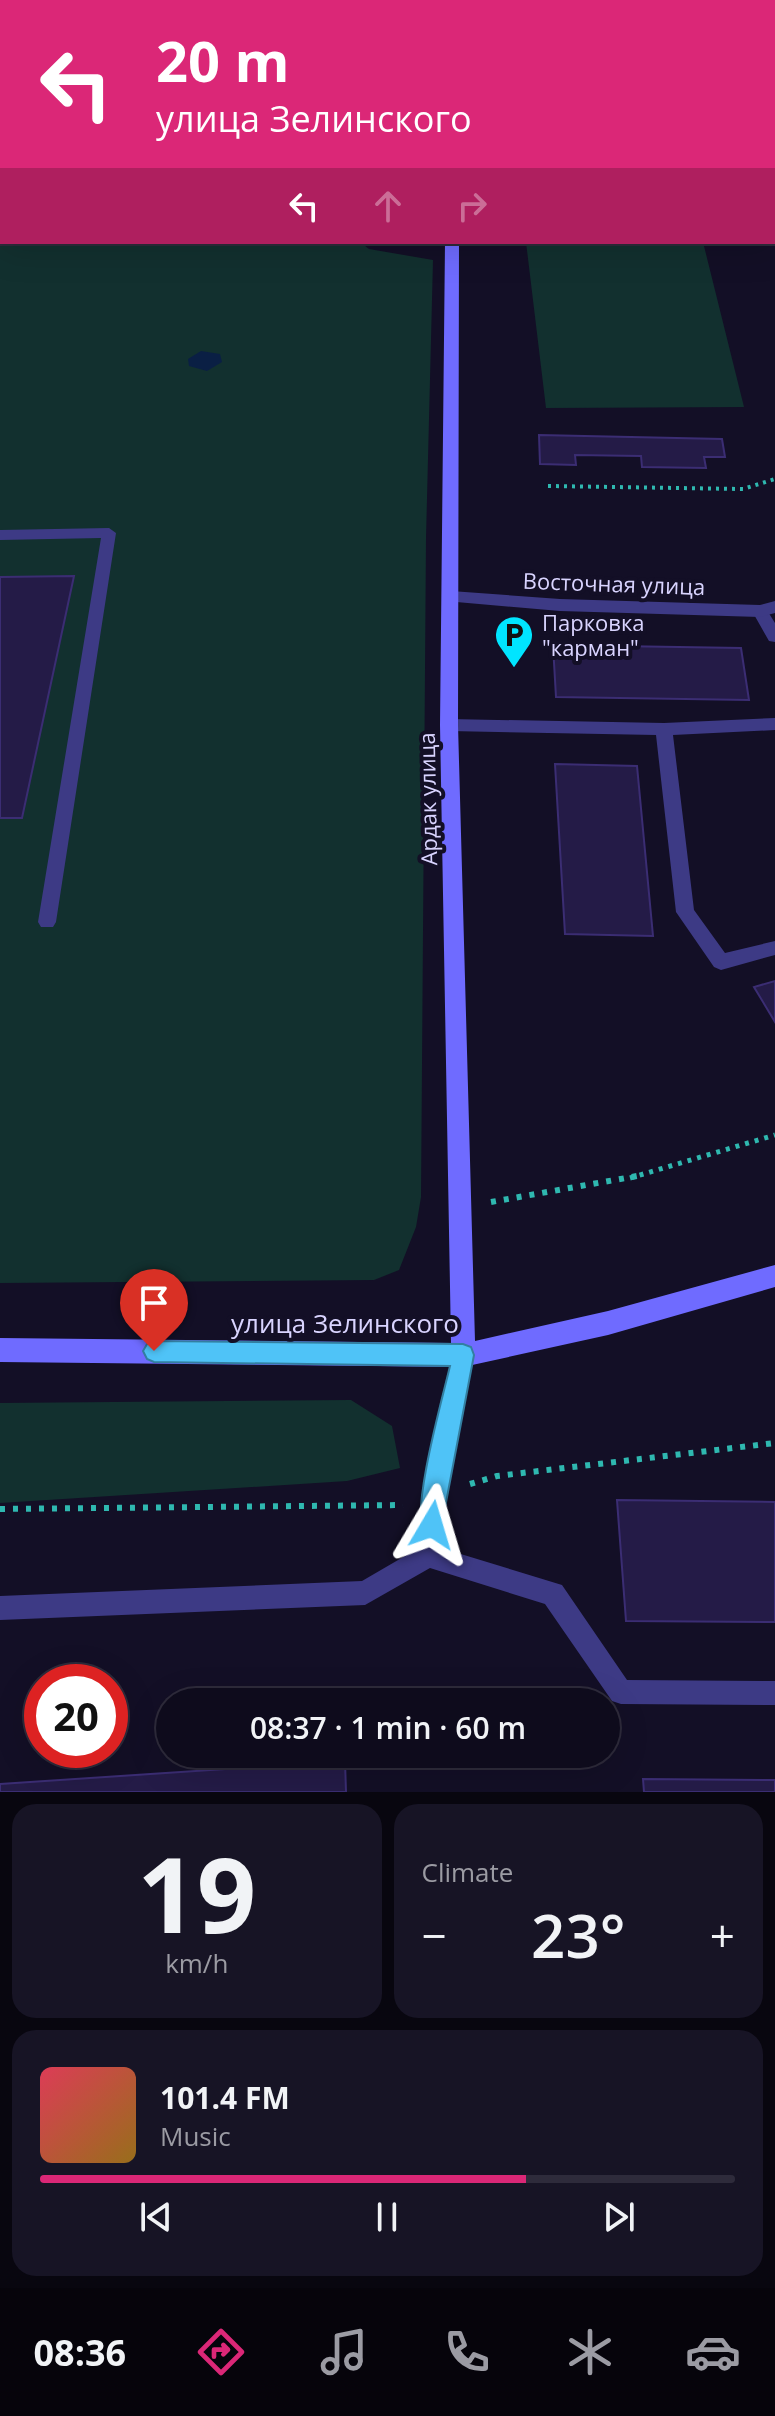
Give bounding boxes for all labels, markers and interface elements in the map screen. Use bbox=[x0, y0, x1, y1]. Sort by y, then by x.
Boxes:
text: 20 m bbox=[156, 22, 290, 98]
icon: left bbox=[24, 32, 128, 136]
text: улица Зелинского bbox=[156, 94, 472, 143]
icon: left bbox=[282, 184, 326, 228]
icon: ahead bbox=[366, 184, 410, 228]
icon: right bbox=[450, 184, 494, 228]
street label: Восточная улица bbox=[522, 565, 706, 601]
place label: Парковка "карман" bbox=[542, 607, 645, 662]
parking icon: Парковка "карман" bbox=[493, 614, 535, 669]
street label: Ардак улица bbox=[411, 732, 443, 866]
pin bbox=[120, 1269, 188, 1351]
icon: arrive bbox=[132, 1281, 176, 1325]
street label: улица Зелинского bbox=[231, 1305, 459, 1341]
position arrow bbox=[390, 1483, 474, 1567]
speed limit sign: 20 bbox=[24, 1664, 128, 1768]
text: 08:37 · 1 min · 60 m bbox=[250, 1707, 526, 1748]
text: 19 bbox=[137, 1822, 256, 1963]
text: Climate bbox=[422, 1854, 513, 1890]
text: 23° bbox=[531, 1894, 625, 1976]
text: − bbox=[422, 1905, 447, 1965]
text: + bbox=[710, 1905, 735, 1965]
text: km/h bbox=[165, 1945, 228, 1981]
text: 101.4 FM bbox=[160, 2077, 290, 2118]
text: Music bbox=[160, 2118, 231, 2154]
icon: previous bbox=[134, 2195, 178, 2239]
icon: pause bbox=[365, 2195, 409, 2239]
icon: next bbox=[597, 2195, 641, 2239]
icon: directions bbox=[193, 2324, 249, 2380]
icon: music bbox=[316, 2324, 372, 2380]
icon: phone bbox=[439, 2324, 495, 2380]
icon: climate bbox=[562, 2324, 618, 2380]
icon: car bbox=[685, 2324, 741, 2380]
text: 08:36 bbox=[34, 2328, 126, 2377]

